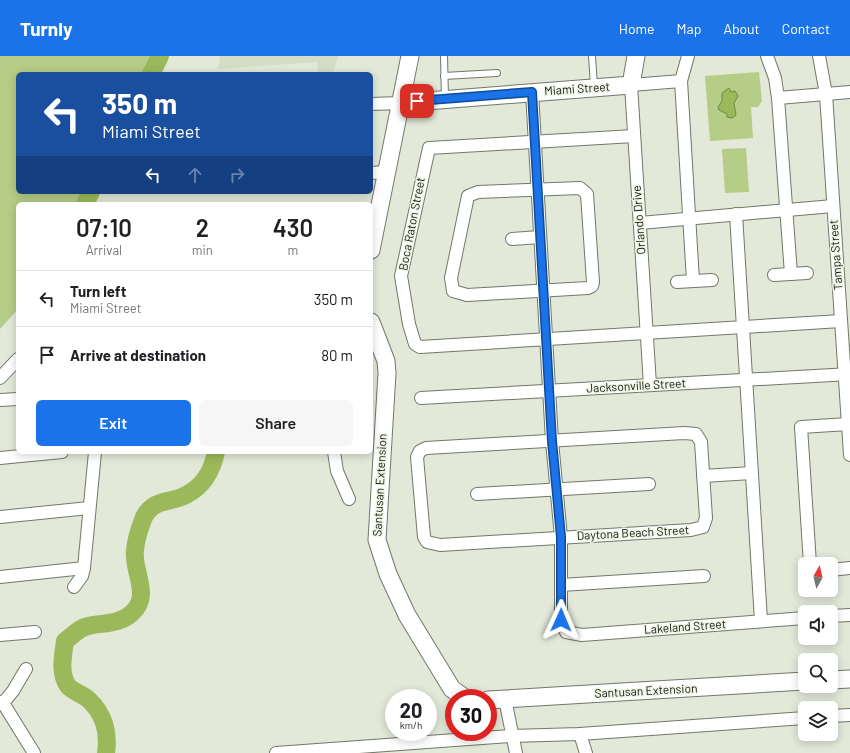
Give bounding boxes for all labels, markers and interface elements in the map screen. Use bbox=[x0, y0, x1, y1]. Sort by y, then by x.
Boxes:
text: Turnly bbox=[20, 17, 72, 40]
text: Home bbox=[619, 20, 655, 37]
text: Map bbox=[677, 20, 701, 37]
text: About bbox=[723, 20, 760, 37]
text: Contact bbox=[782, 20, 830, 37]
street label: Miami Street bbox=[544, 79, 610, 97]
pin bbox=[400, 84, 434, 118]
text: 350 m bbox=[102, 86, 177, 120]
icon: left bbox=[36, 88, 88, 140]
icon: arrive bbox=[406, 90, 428, 112]
text: Miami Street bbox=[102, 120, 201, 142]
icon: left bbox=[142, 164, 164, 186]
icon: ahead bbox=[184, 164, 206, 186]
icon: right bbox=[226, 164, 248, 186]
street label: Boca Raton Street bbox=[395, 176, 427, 272]
street label: Orlando Drive bbox=[629, 185, 647, 255]
text: 07:10 bbox=[76, 213, 132, 242]
text: 2 bbox=[196, 213, 209, 242]
text: 430 bbox=[273, 213, 313, 242]
street label: Tampa Street bbox=[826, 219, 844, 291]
text: Arrival bbox=[86, 242, 122, 258]
text: min bbox=[192, 242, 213, 258]
text: m bbox=[288, 242, 298, 258]
text: Turn left bbox=[70, 282, 126, 300]
icon: left bbox=[36, 288, 58, 310]
text: 350 m bbox=[314, 290, 353, 308]
text: Miami Street bbox=[70, 300, 141, 316]
icon: arrive bbox=[36, 344, 58, 366]
text: Arrive at destination bbox=[70, 346, 206, 364]
text: 80 m bbox=[321, 346, 353, 364]
street label: Jacksonville Street bbox=[586, 375, 686, 395]
button: Exit bbox=[36, 400, 191, 446]
button: Share bbox=[199, 400, 353, 446]
street label: Santusan Extension bbox=[369, 433, 389, 537]
street label: Daytona Beach Street bbox=[576, 522, 690, 542]
north arrow bbox=[798, 557, 838, 597]
map controls bbox=[798, 557, 838, 741]
position arrow bbox=[540, 599, 582, 641]
button: sound bbox=[798, 605, 838, 645]
street label: Lakeland Street bbox=[643, 616, 726, 636]
button: search bbox=[798, 653, 838, 693]
street label: Santusan Extension bbox=[594, 680, 698, 700]
speed limit sign: 30 bbox=[445, 689, 497, 741]
text: 20 bbox=[400, 698, 422, 722]
button: layers bbox=[798, 701, 838, 741]
text: km/h bbox=[400, 719, 422, 731]

